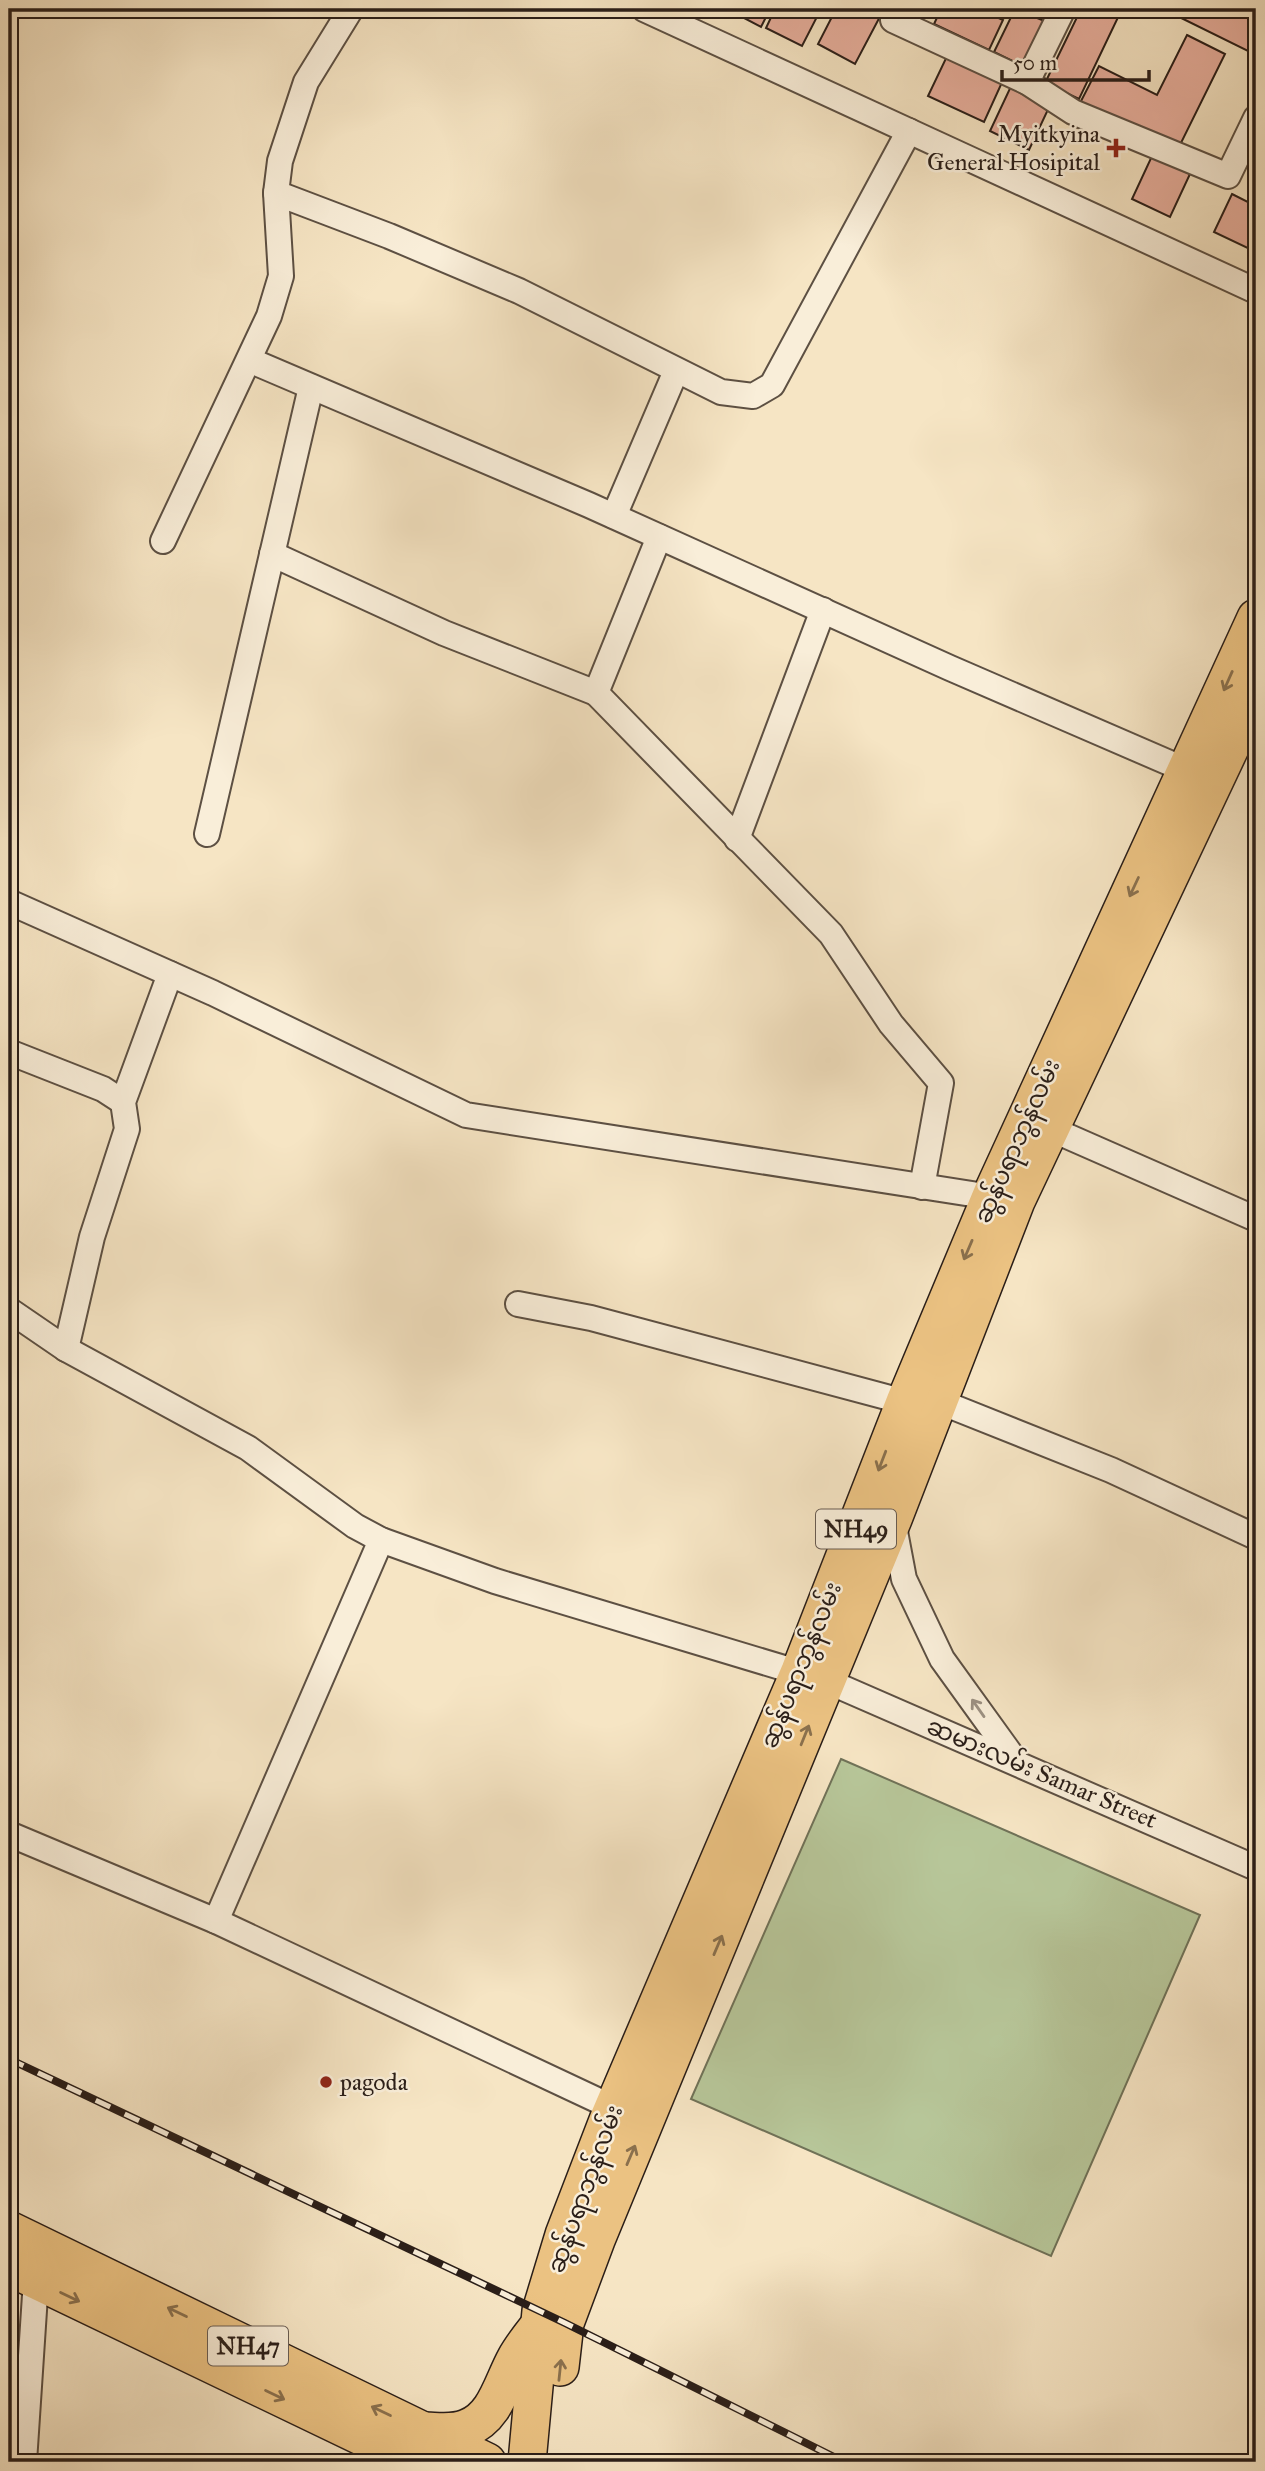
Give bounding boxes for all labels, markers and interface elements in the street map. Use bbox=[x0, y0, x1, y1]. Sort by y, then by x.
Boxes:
scale bar bbox=[1002, 38, 1150, 82]
text: 50 m bbox=[1013, 50, 1058, 76]
place label: Myitkyina General Hosipital bbox=[927, 119, 1101, 177]
marker: Myitkyina General Hosipital bbox=[1106, 138, 1126, 158]
one-way arrow bbox=[1221, 669, 1234, 691]
one-way arrow bbox=[1127, 876, 1140, 898]
street label: ဆွန်ပရာဘွန်လမ်း bbox=[966, 1054, 1070, 1229]
one-way arrow bbox=[961, 1239, 974, 1261]
one-way arrow bbox=[874, 1449, 887, 1471]
road number: NH49 bbox=[816, 1510, 896, 1548]
street label: ဆွန်ပရာဘွန်လမ်း bbox=[753, 1577, 852, 1754]
one-way arrow bbox=[970, 1699, 985, 1718]
street label: ဆမားလမ်း Samar Street bbox=[922, 1710, 1163, 1835]
one-way arrow bbox=[799, 1724, 812, 1746]
one-way arrow bbox=[713, 1935, 726, 1957]
place label: pagoda bbox=[339, 2067, 409, 2097]
marker: pagoda bbox=[318, 2074, 334, 2090]
street label: ဆွန်ပရာဘွန်လမ်း bbox=[540, 2101, 633, 2278]
one-way arrow bbox=[625, 2145, 638, 2167]
one-way arrow bbox=[59, 2290, 80, 2304]
one-way arrow bbox=[167, 2304, 188, 2318]
road number: NH47 bbox=[208, 2326, 288, 2366]
one-way arrow bbox=[554, 2359, 567, 2382]
one-way arrow bbox=[264, 2389, 285, 2403]
one-way arrow bbox=[371, 2404, 392, 2417]

